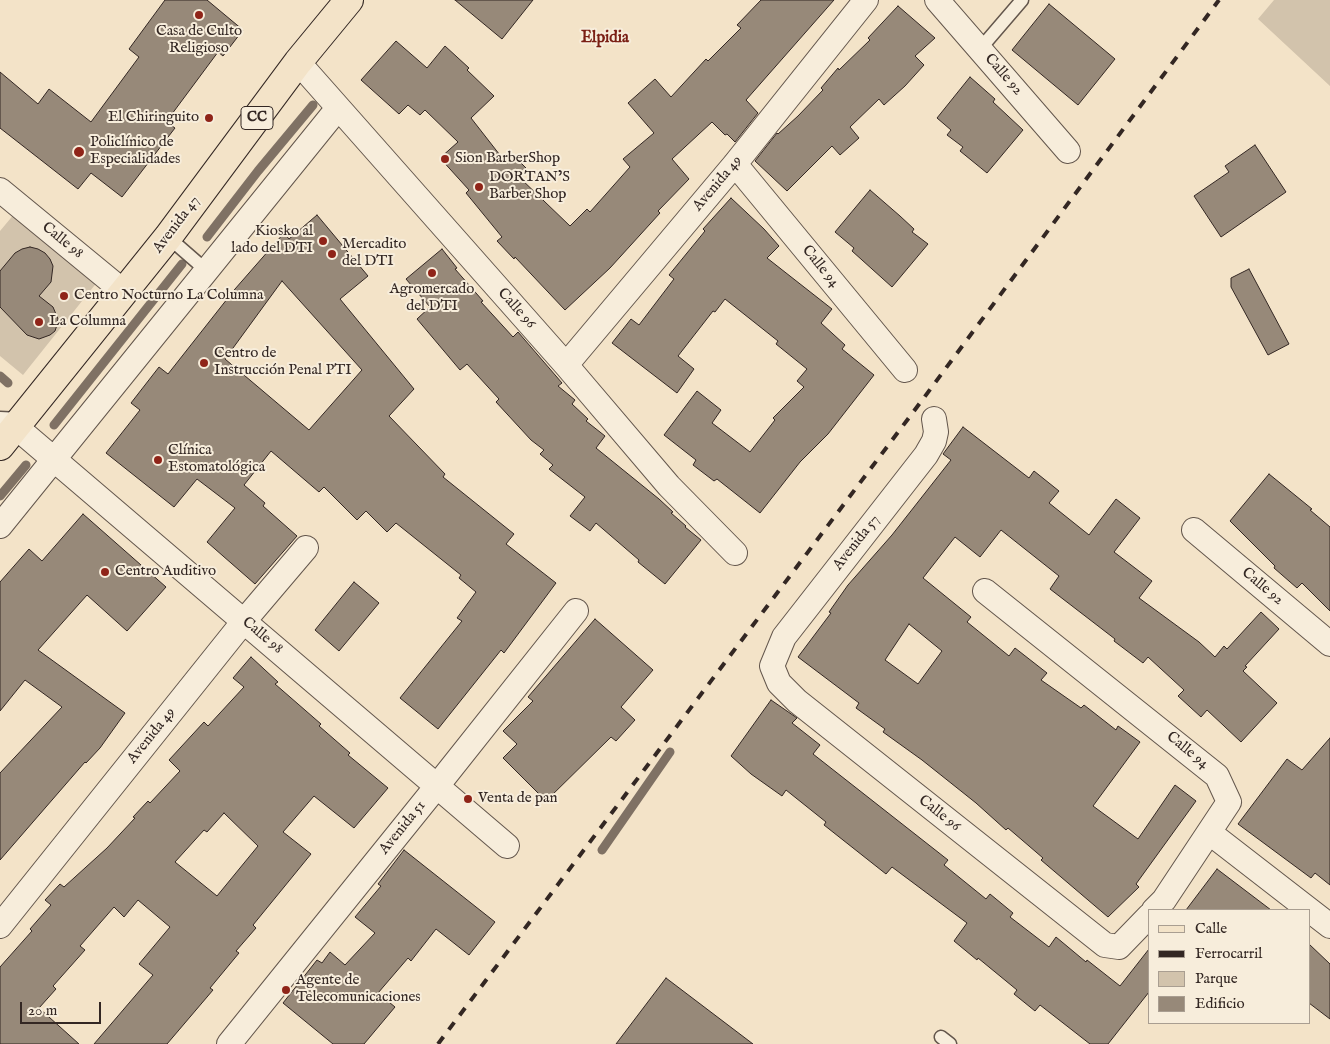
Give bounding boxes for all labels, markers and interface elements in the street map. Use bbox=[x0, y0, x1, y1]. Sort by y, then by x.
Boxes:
marker: Casa de Culto Religioso bbox=[193, 9, 205, 21]
place label: Casa de Culto Religioso bbox=[156, 23, 242, 58]
district label: Elpidia bbox=[581, 29, 629, 49]
street label: Calle 92 bbox=[980, 51, 1026, 99]
road number: CC bbox=[241, 106, 273, 130]
place label: El Chiringuito bbox=[108, 109, 199, 127]
marker: El Chiringuito bbox=[203, 112, 215, 124]
place label: Policlínico de Especialidades bbox=[90, 134, 180, 169]
marker: Policlínico de Especialidades bbox=[72, 145, 86, 159]
place label: Sion BarberShop bbox=[455, 150, 560, 168]
marker: Sion BarberShop bbox=[439, 153, 451, 165]
street label: Avenida 49 bbox=[690, 153, 746, 215]
place label: DORTAN’S Barber Shop bbox=[489, 169, 570, 204]
marker: DORTAN’S Barber Shop bbox=[473, 181, 485, 193]
street label: Avenida 47 bbox=[150, 193, 204, 257]
street label: Calle 98 bbox=[38, 219, 86, 263]
place label: Kiosko al lado del DTI bbox=[231, 223, 313, 258]
marker: Kiosko al lado del DTI bbox=[317, 235, 329, 247]
place label: Mercadito del DTI bbox=[342, 236, 406, 271]
street label: Calle 94 bbox=[797, 242, 843, 292]
marker: Mercadito del DTI bbox=[326, 248, 338, 260]
marker: Agromercado del DTI bbox=[426, 267, 438, 279]
place label: Agromercado del DTI bbox=[390, 281, 474, 316]
street label: Calle 96 bbox=[493, 285, 539, 333]
place label: Centro Nocturno La Columna bbox=[74, 287, 263, 305]
marker: Centro Nocturno La Columna bbox=[58, 290, 70, 302]
place label: La Columna bbox=[49, 313, 126, 331]
marker: La Columna bbox=[33, 316, 45, 328]
place label: Centro de Instrucción Penal PTI bbox=[214, 345, 352, 380]
marker: Centro de Instrucción Penal PTI bbox=[198, 357, 210, 369]
place label: Clínica Estomatológica bbox=[168, 442, 265, 477]
marker: Clínica Estomatológica bbox=[152, 454, 164, 466]
street label: Avenida 57 bbox=[830, 512, 884, 574]
place label: Centro Auditivo bbox=[115, 563, 216, 581]
street label: Calle 92 bbox=[1237, 564, 1287, 610]
marker: Centro Auditivo bbox=[99, 566, 111, 578]
street label: Calle 98 bbox=[238, 614, 286, 658]
street label: Avenida 49 bbox=[124, 704, 180, 768]
street label: Calle 94 bbox=[1162, 728, 1212, 774]
place label: Venta de pan bbox=[478, 790, 558, 808]
street label: Calle 96 bbox=[914, 792, 964, 836]
marker: Venta de pan bbox=[462, 793, 474, 805]
street label: Avenida 51 bbox=[376, 797, 430, 859]
legend bbox=[1148, 909, 1310, 1024]
text: Calle bbox=[1195, 919, 1227, 938]
text: Ferrocarril bbox=[1195, 944, 1262, 963]
text: Parque bbox=[1195, 969, 1238, 988]
place label: Agente de Telecomunicaciones bbox=[296, 972, 421, 1007]
marker: Agente de Telecomunicaciones bbox=[280, 984, 292, 996]
scale bar bbox=[22, 992, 104, 1024]
text: Edificio bbox=[1195, 994, 1245, 1013]
text: 20 m bbox=[28, 1001, 57, 1020]

